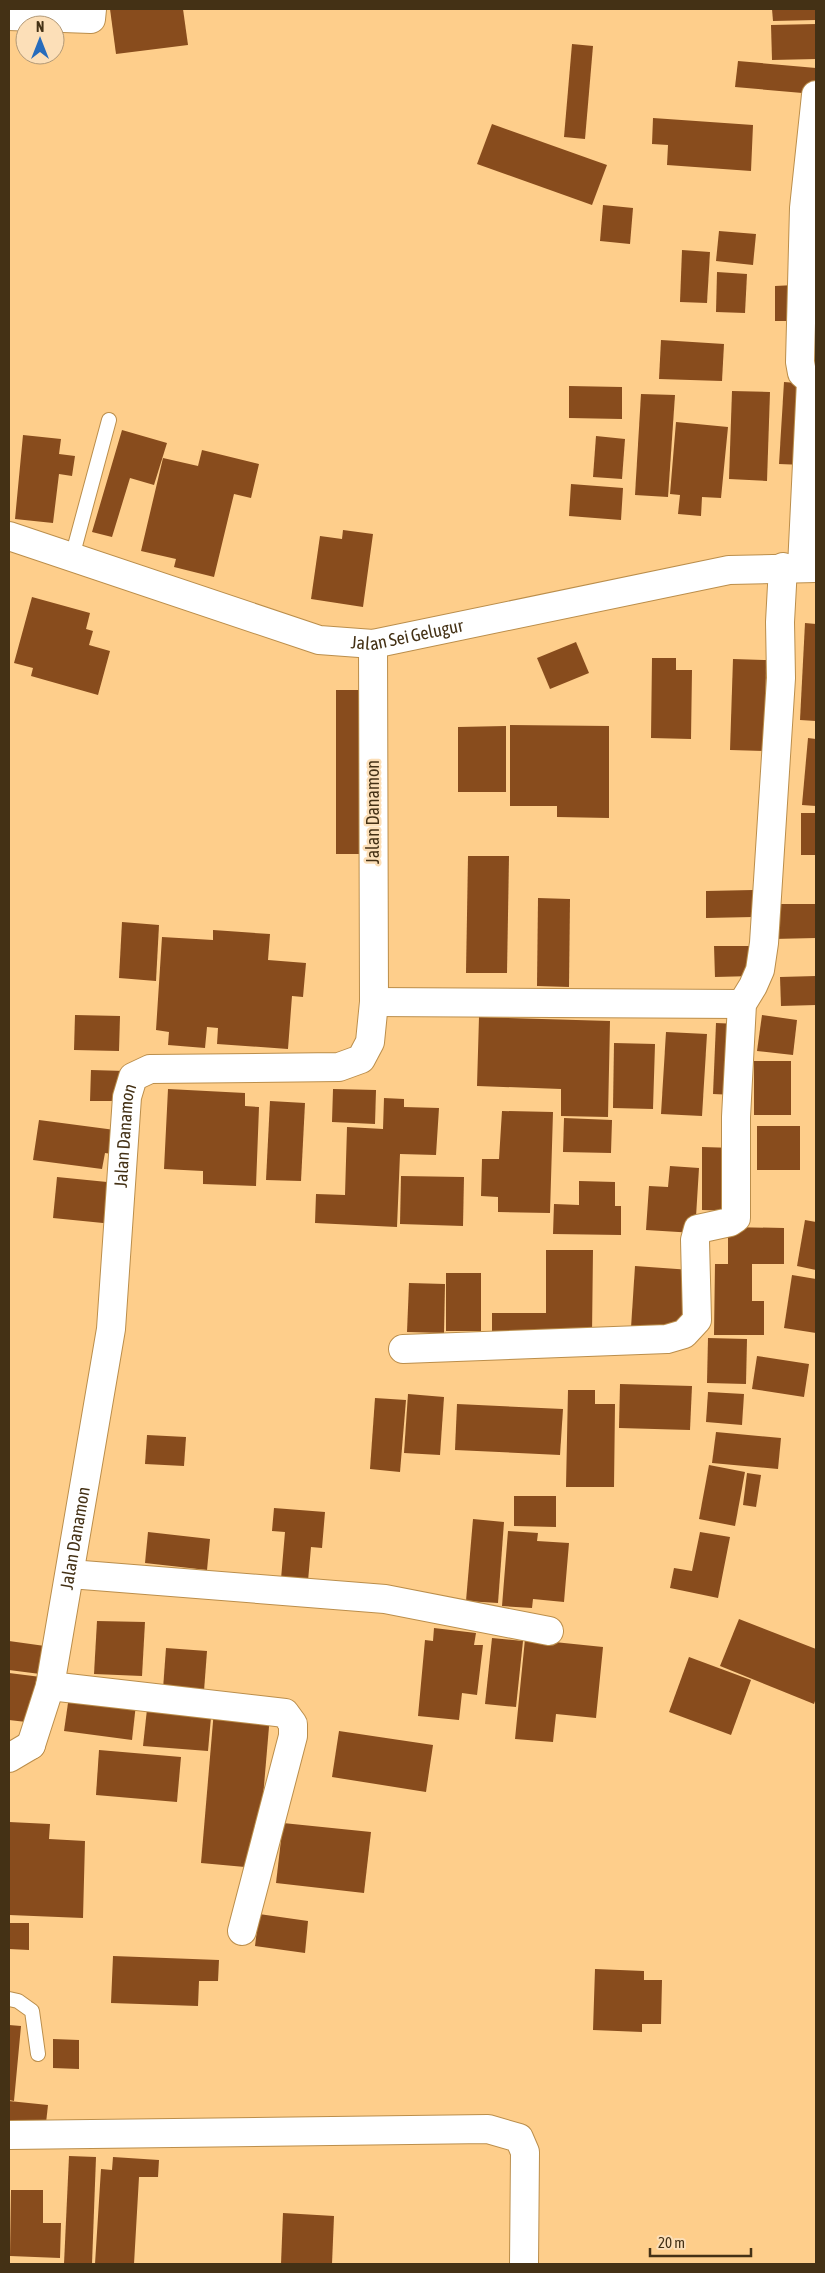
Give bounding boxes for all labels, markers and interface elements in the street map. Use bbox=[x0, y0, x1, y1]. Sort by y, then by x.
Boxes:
north arrow bbox=[15, 15, 65, 65]
text: N bbox=[36, 19, 44, 35]
street label: Jalan Sei Gelugur bbox=[350, 614, 466, 654]
street label: Jalan Danamon bbox=[362, 760, 383, 864]
street label: Jalan Danamon bbox=[110, 1081, 140, 1188]
street label: Jalan Danamon bbox=[56, 1485, 94, 1591]
scale bar bbox=[650, 2226, 751, 2258]
text: 20 m bbox=[658, 2234, 685, 2251]

